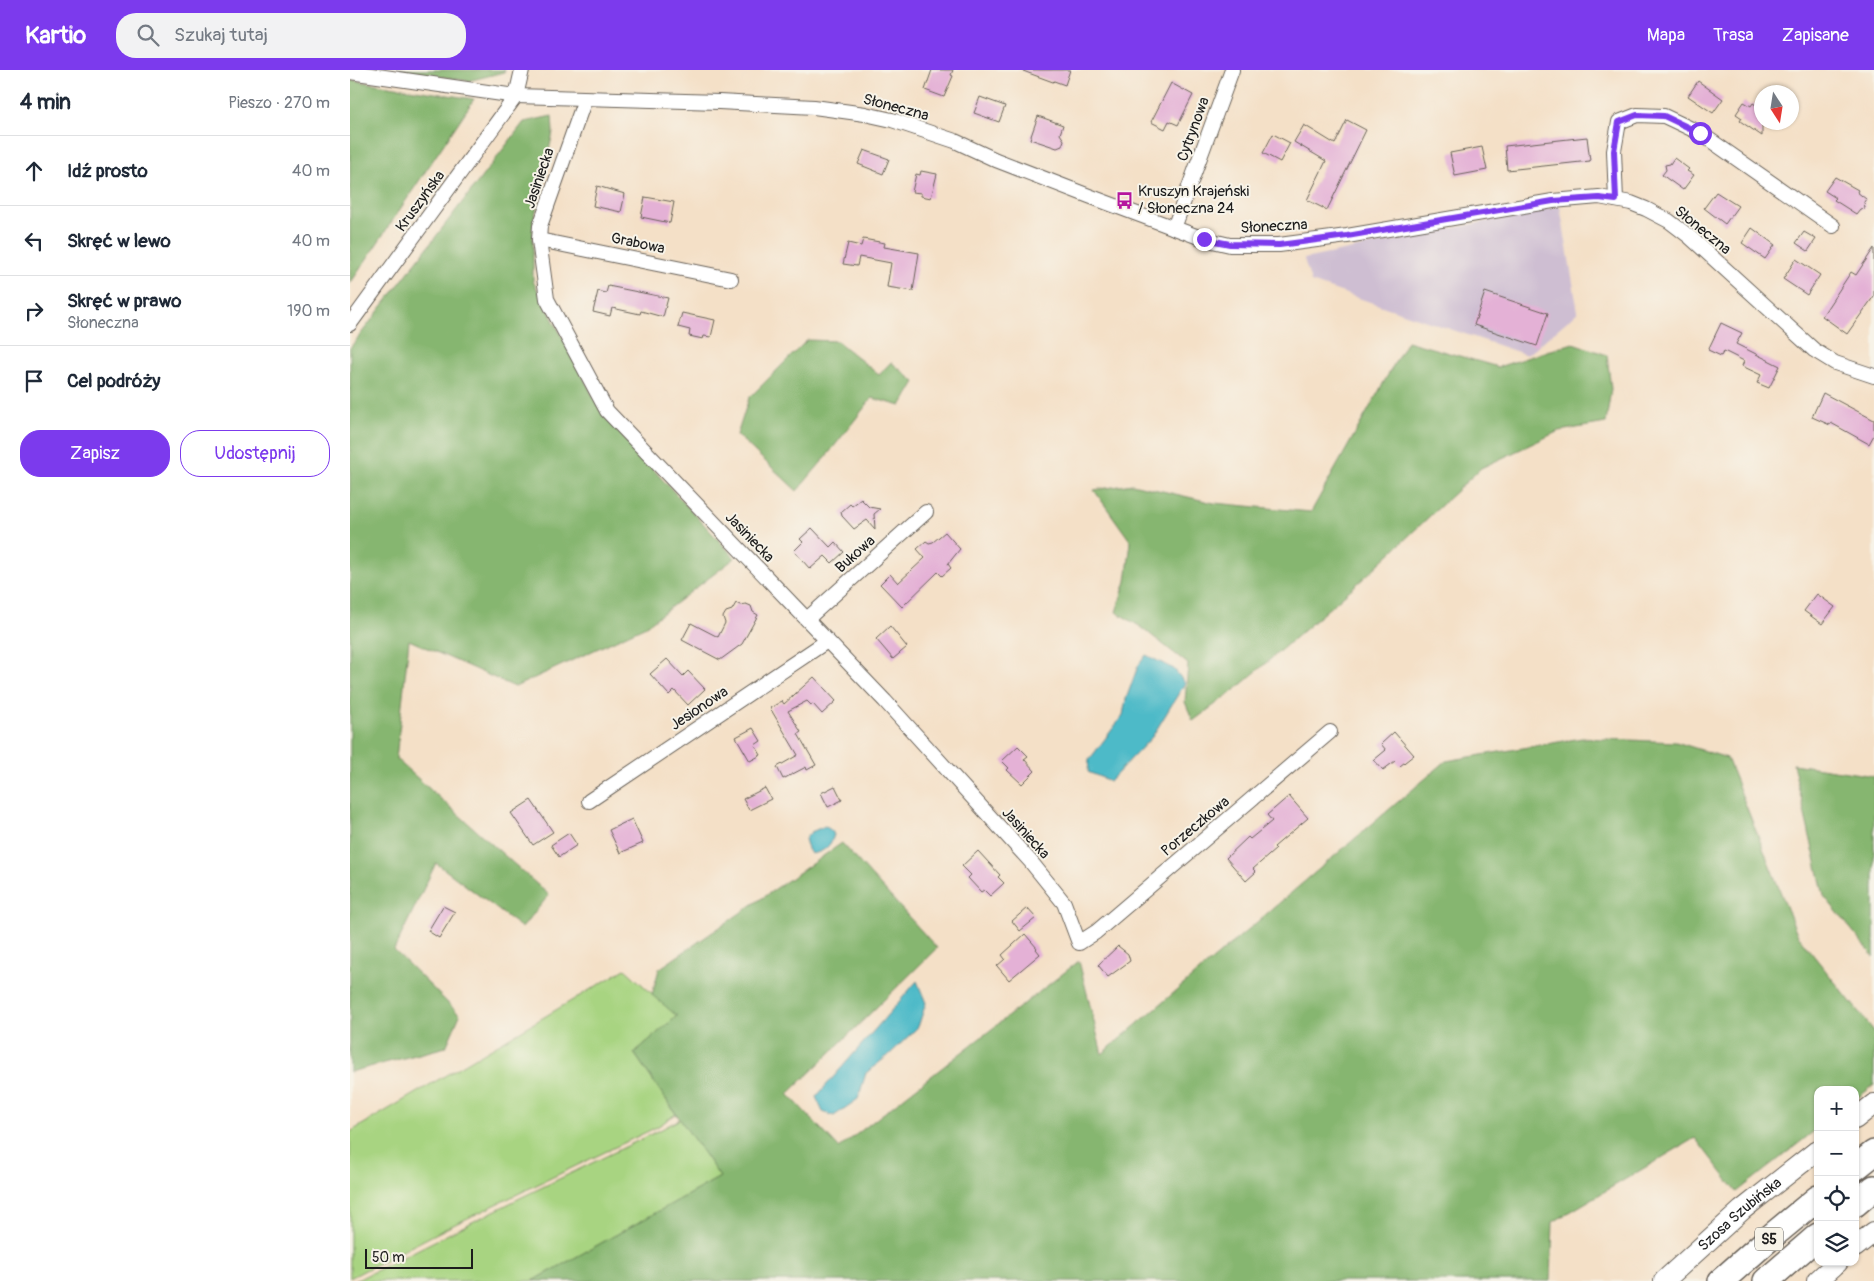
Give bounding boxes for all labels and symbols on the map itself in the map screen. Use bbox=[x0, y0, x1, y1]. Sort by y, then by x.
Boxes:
north arrow bbox=[1754, 85, 1799, 130]
street label: Słoneczna bbox=[861, 90, 931, 125]
street label: Cytrynowa bbox=[1173, 94, 1214, 164]
route start bbox=[1689, 122, 1712, 145]
street label: Jasiniecka bbox=[520, 145, 559, 211]
street label: Kruszyńska bbox=[392, 167, 449, 236]
place label: Kruszyn Krajeński / Słoneczna 24 bbox=[1138, 182, 1249, 218]
bus stop icon: Kruszyn Krajeński / Słoneczna 24 bbox=[1114, 190, 1134, 210]
street label: Słoneczna bbox=[1671, 202, 1735, 259]
street label: Słoneczna bbox=[1240, 215, 1308, 238]
route end bbox=[1193, 228, 1216, 251]
street label: Grabowa bbox=[609, 229, 667, 258]
street label: Jasiniecka bbox=[721, 508, 778, 567]
street label: Bukowa bbox=[831, 531, 879, 577]
street label: Jesionowa bbox=[667, 682, 732, 735]
street label: Porzeczkowa bbox=[1157, 792, 1233, 861]
street label: Jasiniecka bbox=[998, 804, 1054, 863]
street label: Szosa Szubińska bbox=[1694, 1173, 1786, 1256]
road number: S5 bbox=[1755, 1228, 1783, 1250]
scale bar bbox=[365, 1246, 472, 1269]

